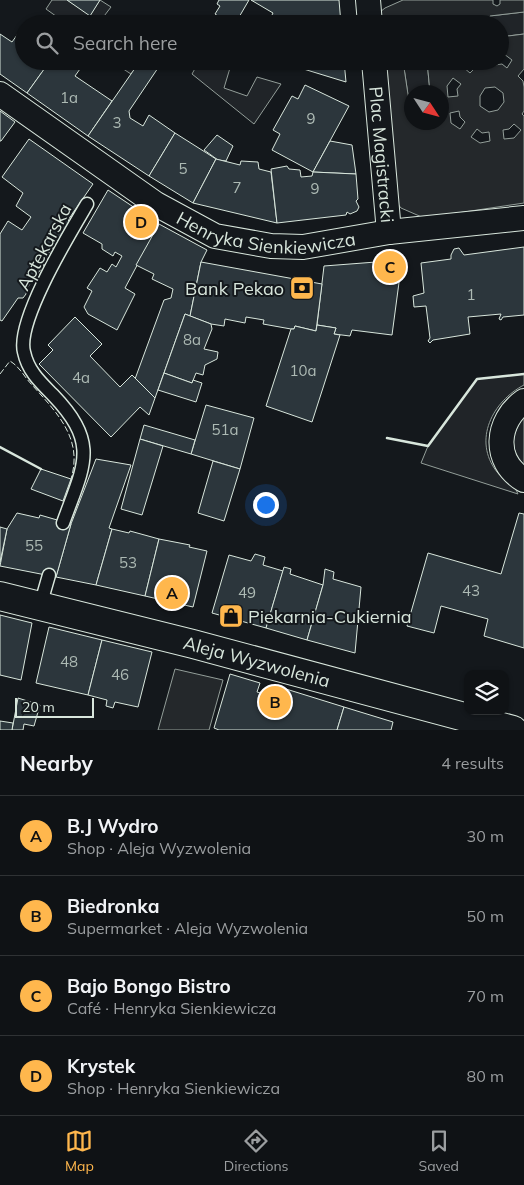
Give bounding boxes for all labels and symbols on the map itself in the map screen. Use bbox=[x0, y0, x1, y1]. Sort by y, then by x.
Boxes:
street label: Plac Magistracki bbox=[365, 85, 400, 224]
north arrow bbox=[404, 85, 449, 130]
house number: 1a bbox=[60, 88, 78, 107]
house number: 9 bbox=[306, 109, 316, 128]
house number: 3 bbox=[112, 113, 122, 132]
house number: 5 bbox=[178, 159, 188, 178]
house number: 7 bbox=[232, 178, 242, 197]
house number: 9 bbox=[310, 179, 320, 198]
street label: Aptekarska bbox=[11, 200, 77, 294]
pin: D bbox=[125, 203, 157, 241]
street label: Henryka Sienkiewicza bbox=[173, 206, 357, 259]
pin: C bbox=[374, 248, 406, 286]
bank icon: Bank Pekao bbox=[289, 275, 315, 301]
place label: Bank Pekao bbox=[185, 277, 284, 300]
house number: 1 bbox=[466, 285, 476, 304]
house number: 8a bbox=[183, 330, 201, 349]
house number: 10a bbox=[289, 361, 317, 380]
house number: 4a bbox=[72, 368, 90, 387]
house number: 51a bbox=[211, 420, 239, 439]
your location bbox=[253, 492, 279, 518]
house number: 55 bbox=[25, 536, 43, 555]
house number: 53 bbox=[119, 553, 137, 572]
pin: A bbox=[156, 574, 188, 612]
house number: 43 bbox=[462, 581, 480, 600]
house number: 49 bbox=[238, 583, 256, 602]
shop icon: Piekarnia-Cukiernia bbox=[218, 603, 244, 629]
place label: Piekarnia-Cukiernia bbox=[248, 605, 412, 628]
street label: Aleja Wyzwolenia bbox=[181, 631, 333, 692]
house number: 48 bbox=[60, 652, 78, 671]
house number: 46 bbox=[111, 665, 129, 684]
pin: B bbox=[259, 683, 291, 721]
scale bar bbox=[15, 695, 94, 718]

